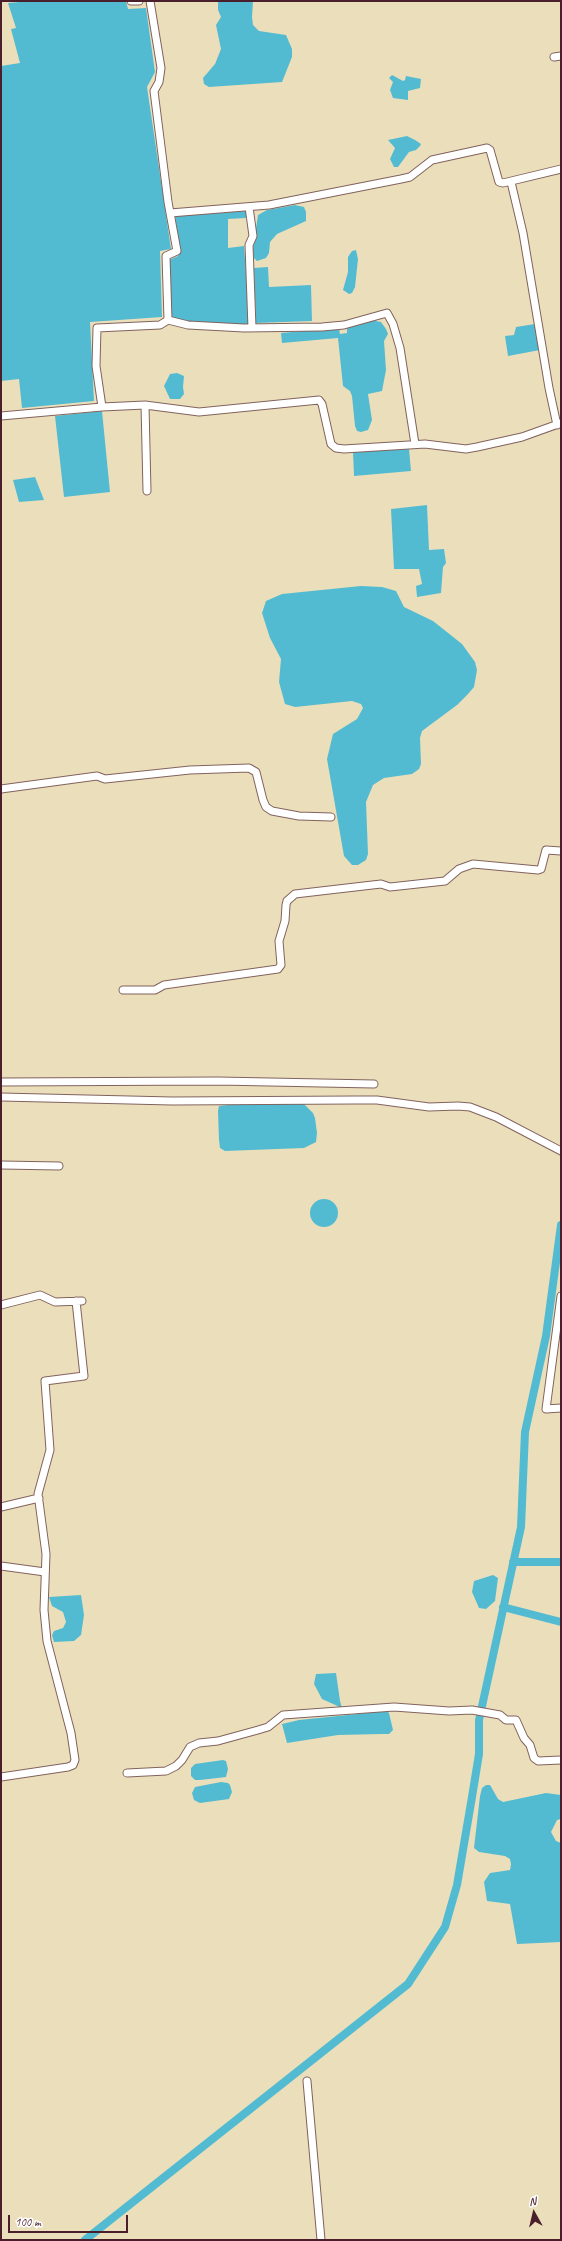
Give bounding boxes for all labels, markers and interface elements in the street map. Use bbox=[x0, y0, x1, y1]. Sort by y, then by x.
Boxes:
north arrow bbox=[514, 2193, 554, 2233]
text: N bbox=[528, 2194, 537, 2209]
scale bar bbox=[10, 2207, 130, 2233]
text: 100 m bbox=[15, 2214, 41, 2230]

